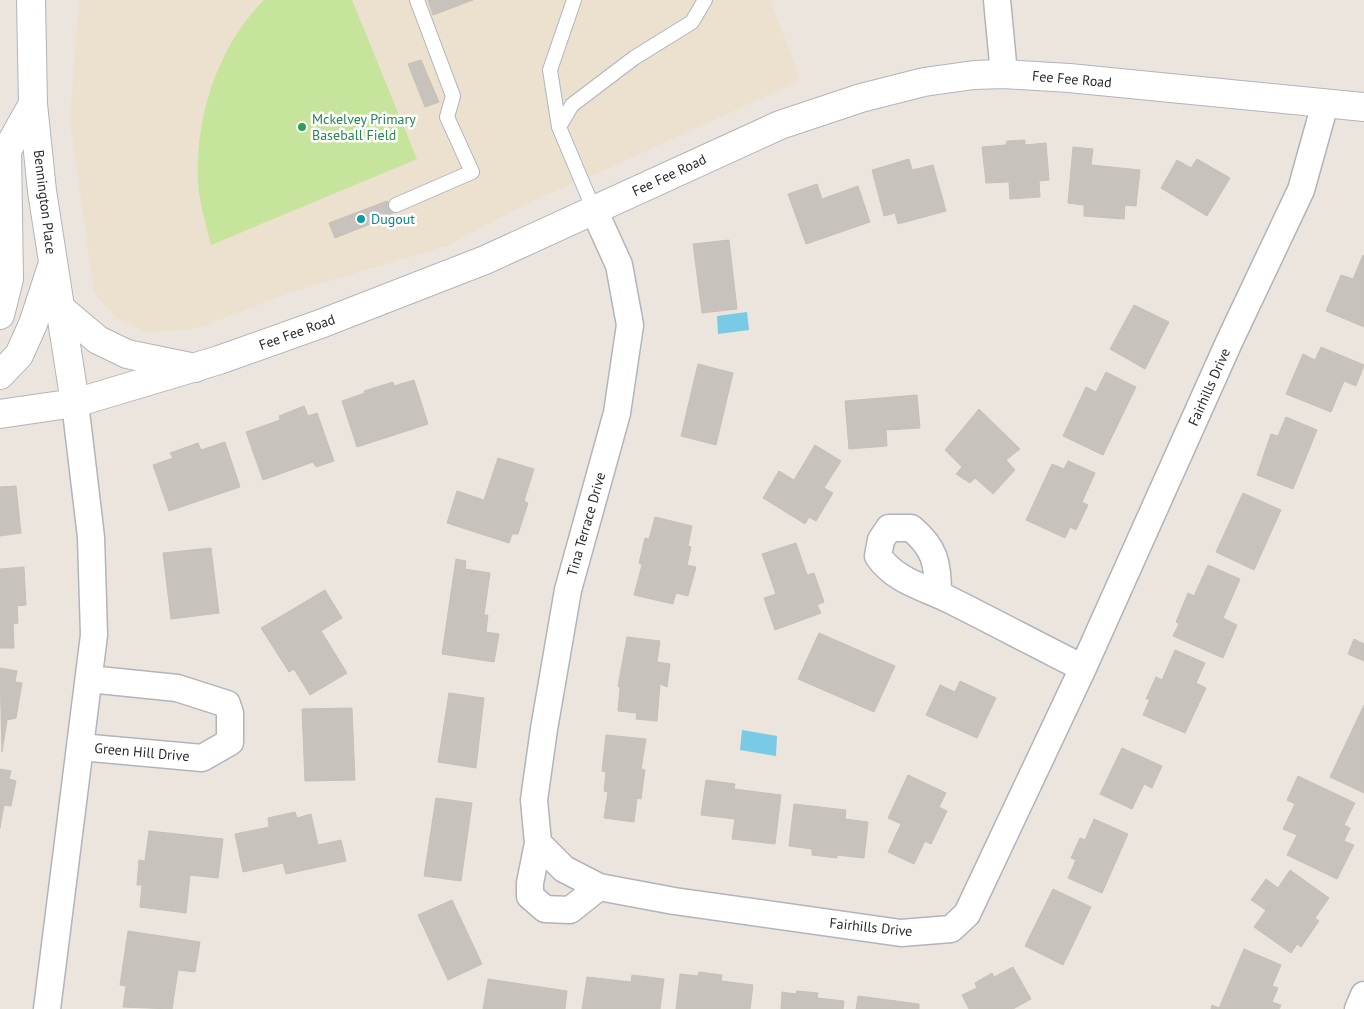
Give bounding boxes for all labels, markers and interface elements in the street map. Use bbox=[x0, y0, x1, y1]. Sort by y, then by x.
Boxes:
street label: Fee Fee Road bbox=[1032, 67, 1112, 91]
place label: Mckelvey Primary Baseball Field bbox=[312, 110, 416, 144]
marker: Mckelvey Primary Baseball Field bbox=[296, 121, 308, 133]
street label: Bennington Place bbox=[30, 149, 60, 255]
street label: Fee Fee Road bbox=[629, 150, 709, 200]
place label: Dugout bbox=[371, 210, 415, 228]
marker: Dugout bbox=[355, 213, 367, 225]
street label: Fee Fee Road bbox=[256, 310, 338, 354]
street label: Fairhills Drive bbox=[1184, 345, 1234, 429]
street label: Tina Terrace Drive bbox=[563, 470, 609, 578]
street label: Green Hill Drive bbox=[94, 739, 190, 765]
street label: Fairhills Drive bbox=[829, 914, 913, 940]

